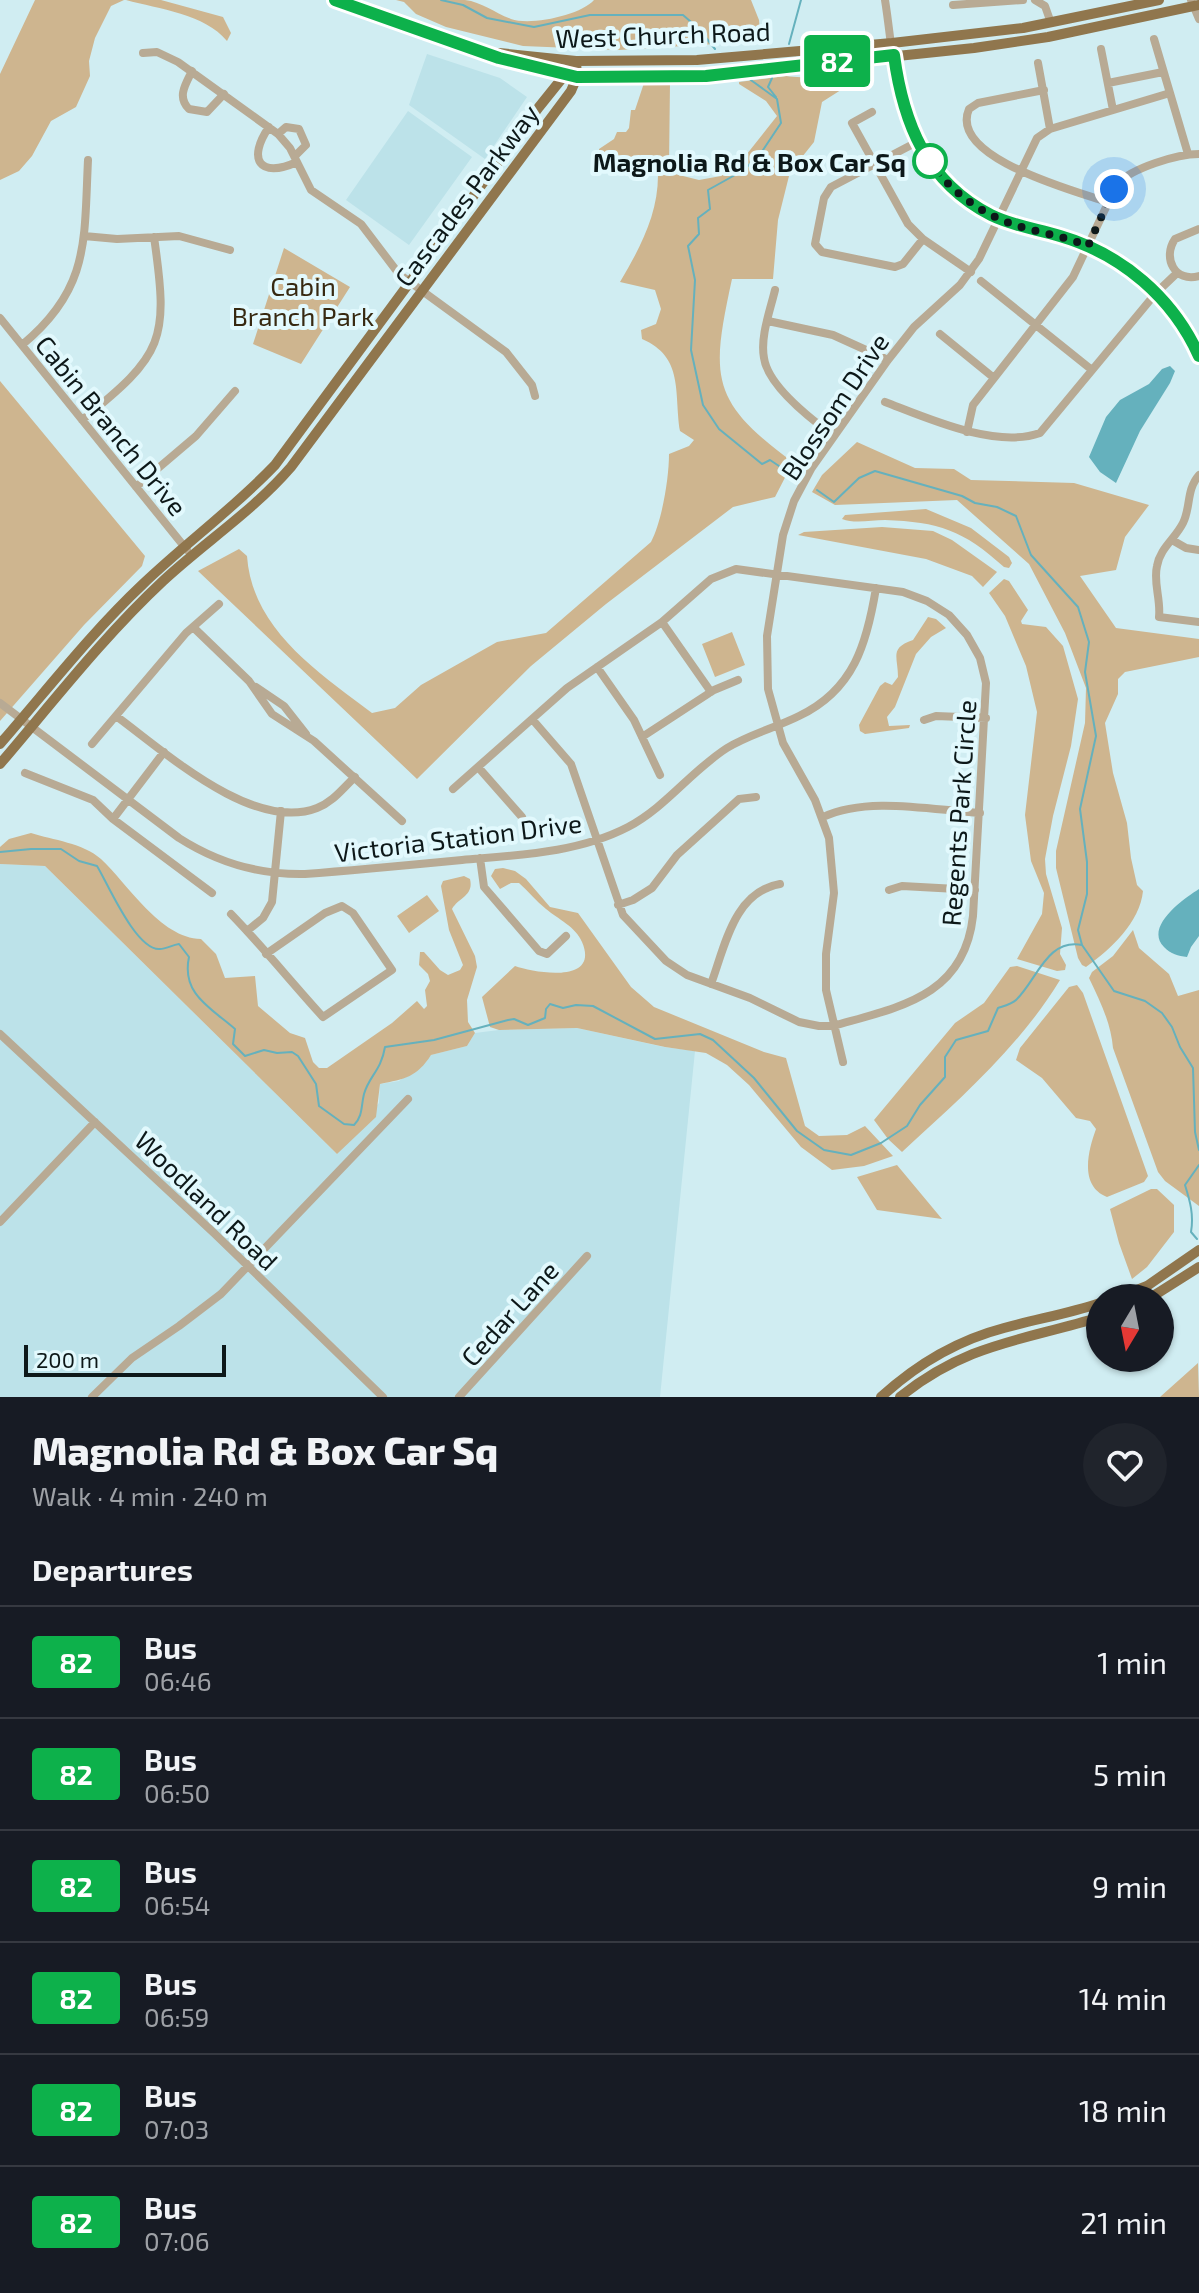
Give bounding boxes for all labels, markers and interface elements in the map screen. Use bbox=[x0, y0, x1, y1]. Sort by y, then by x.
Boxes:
street label: West Church Road bbox=[555, 15, 771, 53]
line badge: 82 bbox=[801, 35, 873, 87]
text: 82 bbox=[820, 44, 854, 78]
street label: Cascades Parkway bbox=[388, 98, 545, 292]
marker: Magnolia Rd & Box Car Sq bbox=[913, 144, 947, 178]
place label: Magnolia Rd & Box Car Sq bbox=[593, 146, 906, 177]
your location bbox=[1094, 169, 1134, 209]
park label: Cabin Branch Park bbox=[232, 270, 374, 331]
street label: Blossom Drive bbox=[774, 327, 894, 485]
street label: Cabin Branch Drive bbox=[30, 329, 194, 521]
street label: Regents Park Circle bbox=[935, 699, 981, 927]
street label: Victoria Station Drive bbox=[333, 806, 583, 868]
street label: Woodland Road bbox=[129, 1124, 285, 1276]
street label: Cedar Lane bbox=[454, 1254, 564, 1372]
north arrow bbox=[1086, 1284, 1174, 1372]
map controls bbox=[1086, 1284, 1174, 1372]
scale bar bbox=[24, 1341, 226, 1377]
text: 200 m bbox=[36, 1346, 99, 1372]
button: heart bbox=[1083, 1423, 1167, 1507]
text: Magnolia Rd & Box Car Sq bbox=[32, 1427, 498, 1473]
text: Walk · 4 min · 240 m bbox=[32, 1480, 268, 1511]
text: Departures bbox=[32, 1551, 193, 1587]
text: Bus bbox=[144, 1629, 197, 1665]
text: 1 min bbox=[1097, 1644, 1167, 1680]
text: 82 bbox=[59, 1645, 93, 1679]
text: 06:46 bbox=[144, 1665, 212, 1696]
text: Bus bbox=[144, 1741, 197, 1777]
text: 5 min bbox=[1093, 1756, 1167, 1792]
text: 82 bbox=[59, 1757, 93, 1791]
text: 06:50 bbox=[144, 1777, 210, 1808]
text: Bus bbox=[144, 1853, 197, 1889]
text: 9 min bbox=[1092, 1868, 1167, 1904]
text: 82 bbox=[59, 1869, 93, 1903]
text: 06:54 bbox=[144, 1889, 211, 1920]
text: Bus bbox=[144, 1965, 197, 2001]
text: 14 min bbox=[1079, 1980, 1167, 2016]
text: 82 bbox=[59, 1981, 93, 2015]
text: 06:59 bbox=[144, 2001, 210, 2032]
text: Bus bbox=[144, 2077, 197, 2113]
text: 18 min bbox=[1079, 2092, 1167, 2128]
text: 82 bbox=[59, 2093, 93, 2127]
text: 07:03 bbox=[144, 2113, 209, 2144]
text: Bus bbox=[144, 2189, 197, 2225]
text: 21 min bbox=[1080, 2204, 1167, 2240]
text: 82 bbox=[59, 2205, 93, 2239]
text: 07:06 bbox=[144, 2225, 210, 2256]

